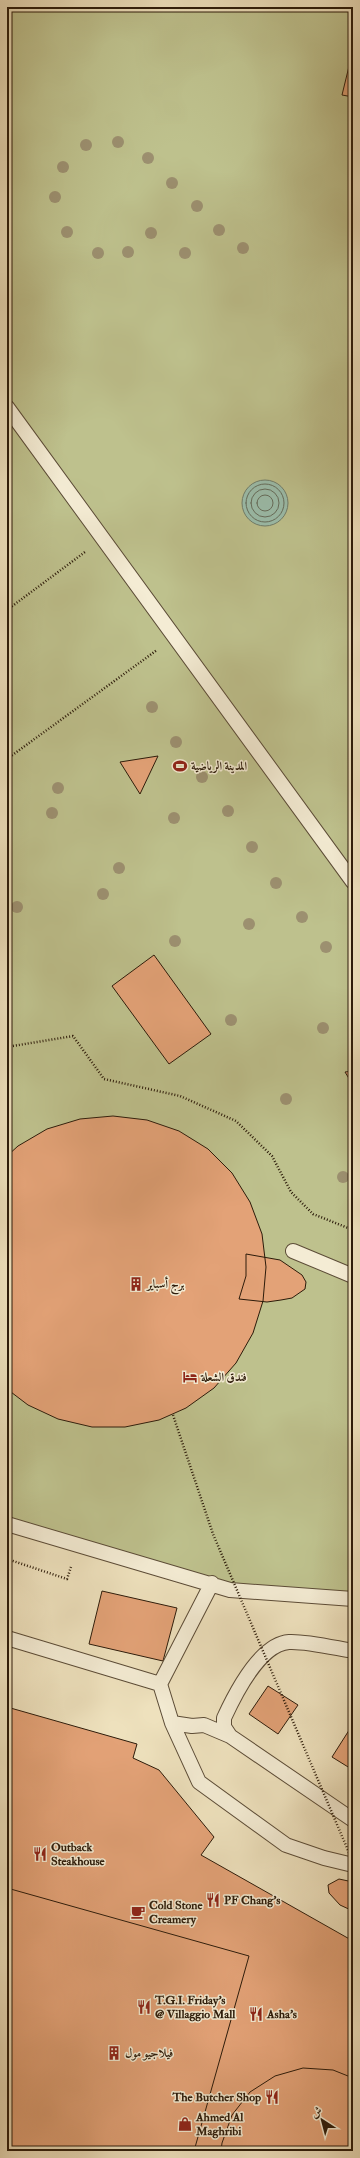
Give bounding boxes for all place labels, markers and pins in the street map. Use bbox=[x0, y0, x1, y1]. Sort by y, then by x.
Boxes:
sports icon: المدينة الرياضية bbox=[172, 758, 188, 774]
place label: المدينة الرياضية bbox=[191, 759, 248, 774]
building icon: برج أسباير bbox=[128, 1276, 144, 1292]
place label: برج أسباير bbox=[145, 1276, 185, 1295]
hotel icon: فندق الشعلة bbox=[182, 1369, 198, 1385]
place label: فندق الشعلة bbox=[200, 1370, 247, 1385]
place label: Outback Steakhouse bbox=[51, 1840, 106, 1869]
restaurant icon: Outback Steakhouse bbox=[32, 1846, 48, 1862]
restaurant icon: PF Chang's bbox=[205, 1892, 221, 1908]
place label: PF Chang's bbox=[224, 1893, 280, 1908]
place label: Cold Stone Creamery bbox=[149, 1898, 203, 1927]
cafe icon: Cold Stone Creamery bbox=[130, 1904, 146, 1920]
place label: T.G.I. Friday's @ Villaggio Mall bbox=[154, 1993, 236, 2022]
restaurant icon: T.G.I. Friday's @ Villaggio Mall bbox=[136, 1999, 152, 2015]
restaurant icon: Asha's bbox=[248, 2006, 264, 2022]
place label: Asha's bbox=[266, 2007, 297, 2022]
building icon: فيلاجيو مول bbox=[106, 2045, 122, 2061]
place label: فيلاجيو مول bbox=[125, 2046, 173, 2061]
restaurant icon: The Butcher Shop bbox=[264, 2089, 280, 2105]
place label: The Butcher Shop bbox=[171, 2090, 261, 2105]
place label: Ahmed Al Maghribi bbox=[195, 2110, 244, 2139]
shop icon: Ahmed Al Maghribi bbox=[177, 2116, 193, 2132]

